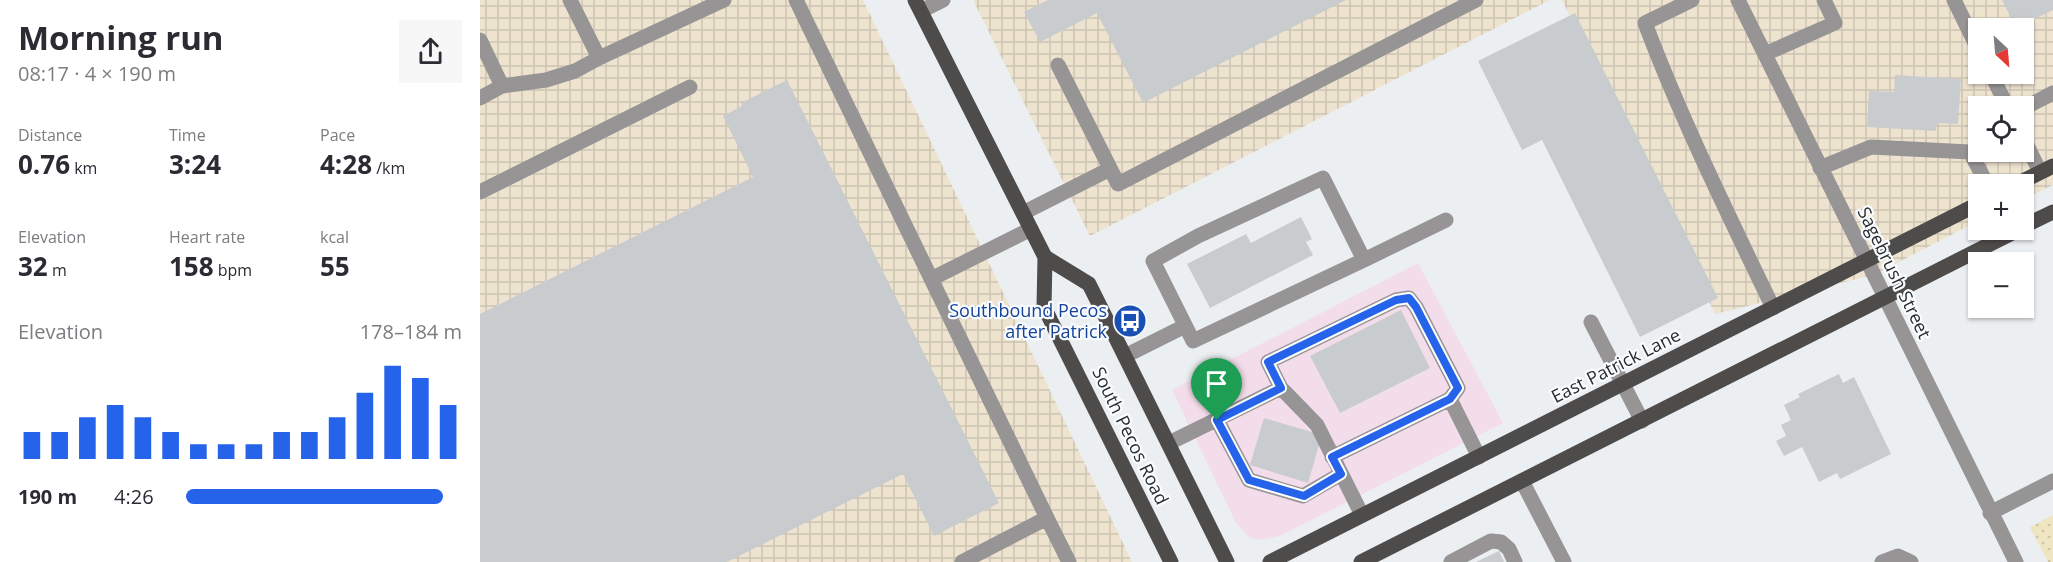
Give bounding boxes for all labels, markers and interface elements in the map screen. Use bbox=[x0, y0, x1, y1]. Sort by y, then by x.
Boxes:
text: Morning run bbox=[18, 15, 224, 60]
north arrow bbox=[1968, 18, 2034, 84]
map controls bbox=[1968, 18, 2034, 318]
button: share bbox=[399, 20, 462, 83]
text: 08:17 · 4 × 190 m bbox=[18, 60, 176, 87]
button: locate bbox=[1968, 96, 2034, 162]
text: Distance bbox=[18, 124, 82, 146]
text: Time bbox=[169, 124, 206, 146]
text: Pace bbox=[320, 124, 355, 146]
text: 0.76 bbox=[18, 146, 70, 182]
text: 3:24 bbox=[169, 146, 221, 182]
text: 4:28 bbox=[320, 146, 372, 182]
text: km bbox=[70, 157, 97, 179]
text: /km bbox=[372, 157, 405, 179]
button: + bbox=[1968, 174, 2034, 240]
street label: Sagebrush Street bbox=[1853, 203, 1937, 342]
text: Elevation bbox=[18, 226, 86, 248]
text: Heart rate bbox=[169, 226, 245, 248]
text: kcal bbox=[320, 226, 349, 248]
text: 32 bbox=[18, 248, 48, 284]
text: 158 bbox=[169, 248, 214, 284]
text: 55 bbox=[320, 248, 350, 284]
button: − bbox=[1968, 252, 2034, 318]
text: m bbox=[48, 259, 67, 281]
text: bpm bbox=[214, 259, 252, 281]
place label: Southbound Pecos after Patrick bbox=[949, 298, 1108, 343]
bus stop icon: Southbound Pecos after Patrick bbox=[1112, 303, 1148, 339]
text: Elevation bbox=[18, 318, 103, 345]
text: 178–184 m bbox=[360, 318, 462, 345]
street label: East Patrick Lane bbox=[1547, 322, 1684, 408]
pin bbox=[1191, 358, 1242, 420]
street label: South Pecos Road bbox=[1087, 363, 1175, 508]
icon: arrive bbox=[1200, 367, 1233, 400]
text: 190 m bbox=[18, 483, 77, 510]
text: 4:26 bbox=[114, 483, 154, 510]

